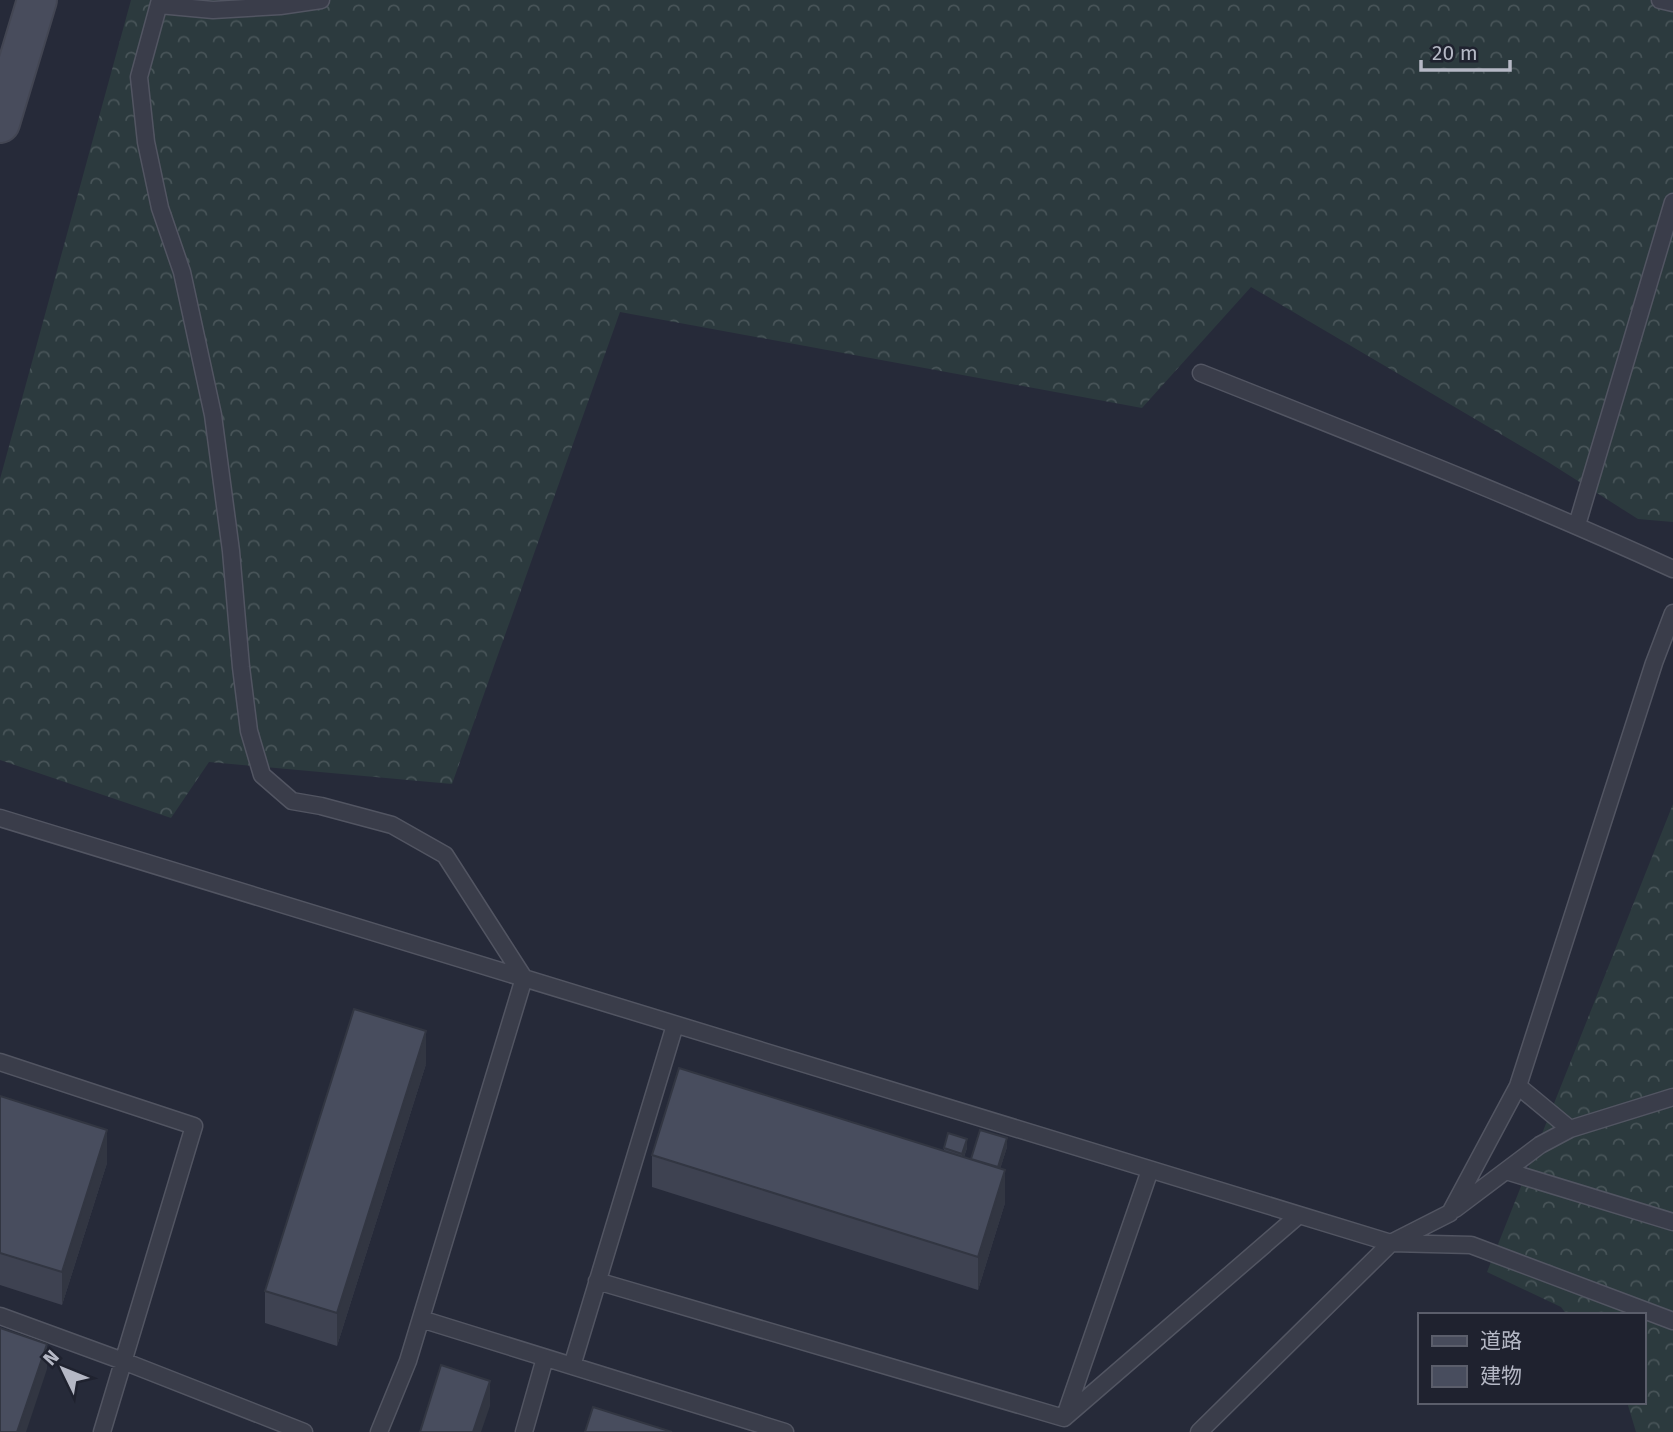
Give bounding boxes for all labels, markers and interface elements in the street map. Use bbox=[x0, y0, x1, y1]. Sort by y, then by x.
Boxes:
scale bar bbox=[1421, 28, 1510, 72]
text: 20 m bbox=[1432, 40, 1478, 66]
legend bbox=[1418, 1313, 1645, 1404]
text: 道路 bbox=[1480, 1328, 1522, 1354]
north arrow bbox=[28, 1334, 98, 1404]
text: N bbox=[38, 1345, 64, 1370]
text: 建物 bbox=[1480, 1363, 1522, 1389]

